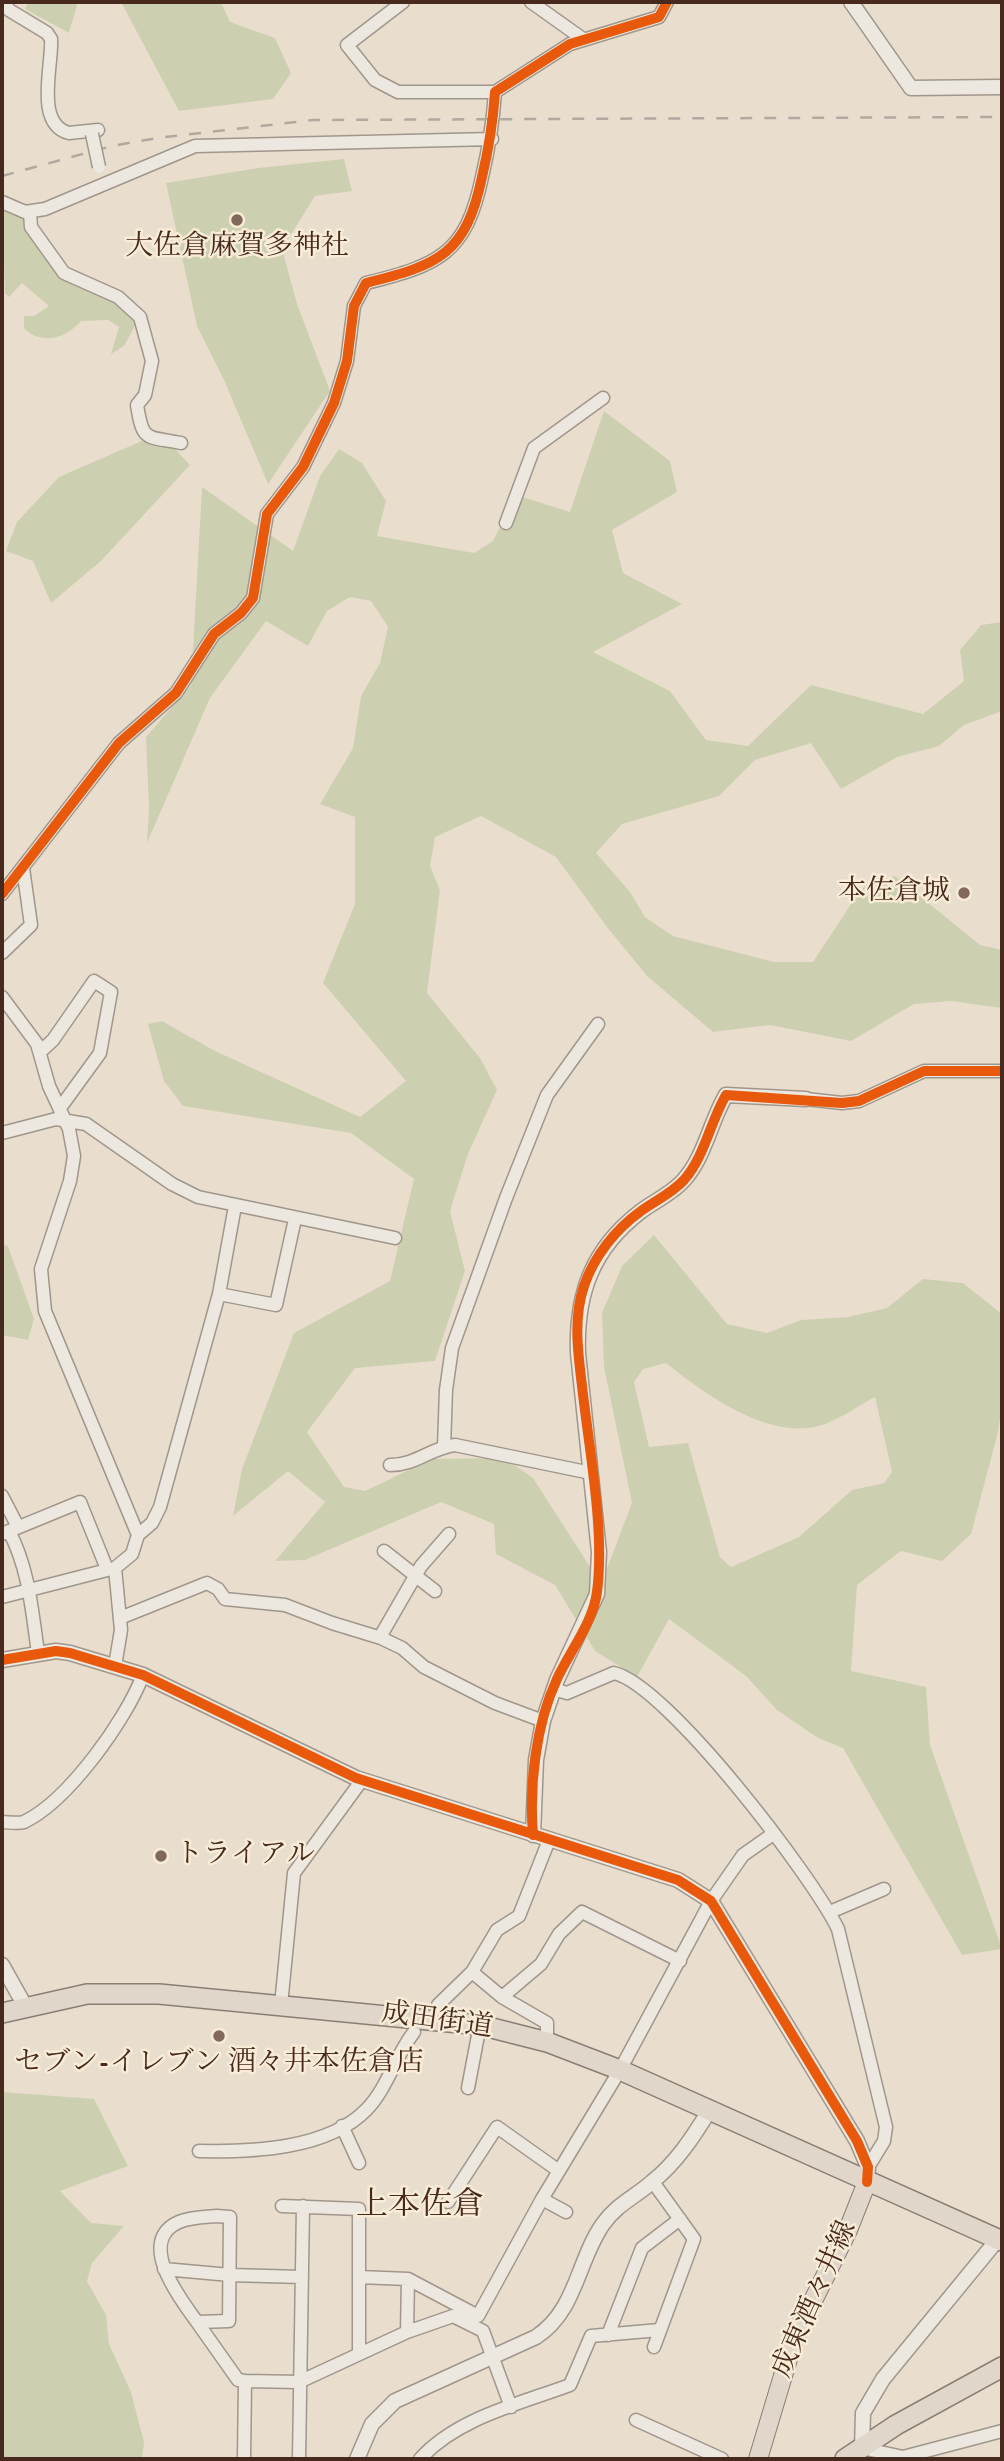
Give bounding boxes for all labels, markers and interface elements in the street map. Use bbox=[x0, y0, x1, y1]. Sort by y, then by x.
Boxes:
marker: 大佐倉麻賀多神社 bbox=[229, 212, 245, 228]
place label: 大佐倉麻賀多神社 bbox=[125, 231, 349, 265]
place label: 本佐倉城 bbox=[838, 876, 950, 910]
marker: 本佐倉城 bbox=[956, 885, 972, 901]
place label: トライアル bbox=[175, 1839, 315, 1873]
marker: トライアル bbox=[153, 1848, 169, 1864]
street label: 成田街道 bbox=[379, 1998, 495, 2046]
marker: セブン-イレブン 酒々井本佐倉店 bbox=[211, 2028, 227, 2044]
place label: セブン-イレブン 酒々井本佐倉店 bbox=[14, 2047, 424, 2081]
district label: 上本佐倉 bbox=[356, 2188, 484, 2226]
street label: 成東酒々井線 bbox=[766, 2216, 866, 2384]

